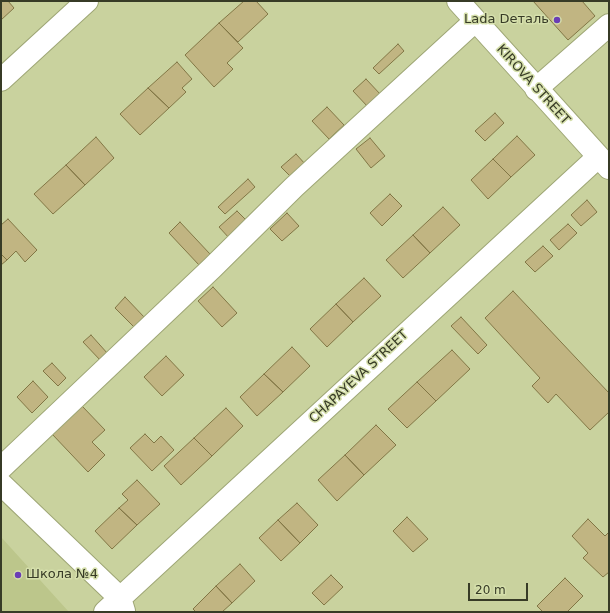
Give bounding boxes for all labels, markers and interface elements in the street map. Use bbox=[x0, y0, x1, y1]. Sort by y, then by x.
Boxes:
place label: Lada Dеталь bbox=[464, 12, 549, 28]
marker: Lada Dеталь bbox=[552, 15, 562, 25]
street label: KIROVA STREET bbox=[493, 42, 573, 128]
street label: CHAPAYEVA STREET bbox=[306, 327, 412, 427]
place label: Школа №4 bbox=[26, 567, 98, 583]
marker: Школа №4 bbox=[13, 570, 23, 580]
scale bar bbox=[470, 575, 530, 601]
text: 20 m bbox=[475, 583, 506, 597]

